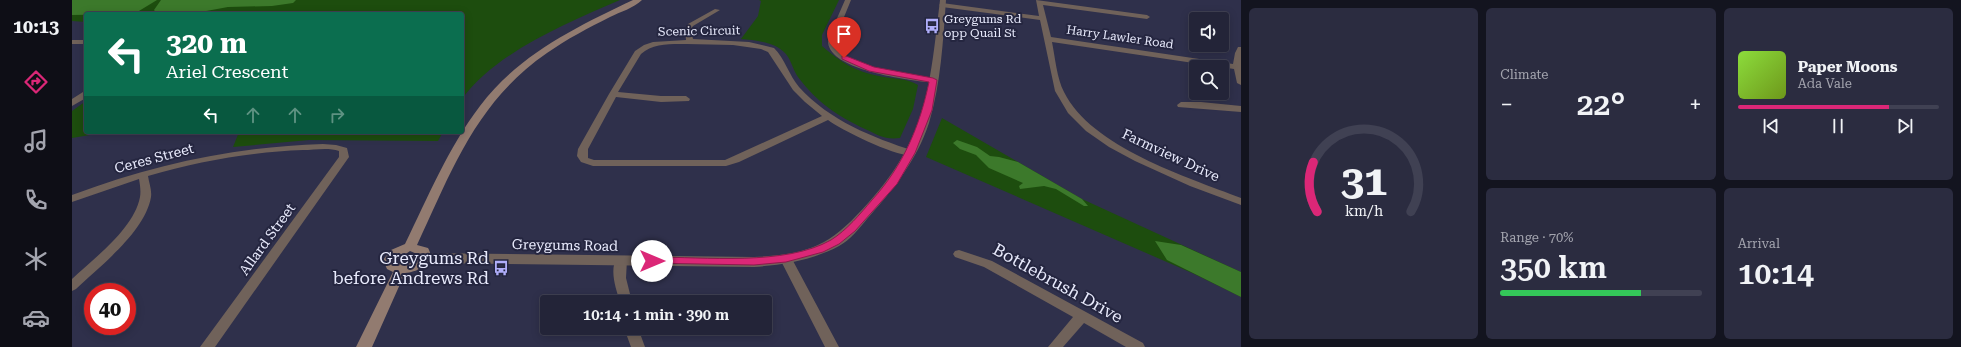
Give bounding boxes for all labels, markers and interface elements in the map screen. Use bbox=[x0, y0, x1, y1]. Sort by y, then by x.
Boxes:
place label: Greygums Rd opp Quail St bbox=[944, 12, 1022, 40]
map controls bbox=[1189, 12, 1229, 100]
button: sound bbox=[1189, 12, 1229, 52]
text: 10:13 bbox=[13, 16, 59, 37]
pin bbox=[827, 17, 861, 58]
bus stop icon: Greygums Rd opp Quail St bbox=[923, 17, 941, 35]
street label: Scenic Circuit bbox=[658, 23, 741, 39]
icon: arrive bbox=[833, 23, 855, 45]
street label: Harry Lawler Road bbox=[1065, 23, 1175, 51]
text: 320 m bbox=[166, 27, 247, 60]
icon: left bbox=[100, 28, 152, 80]
text: Paper Moons bbox=[1798, 58, 1898, 76]
button: search bbox=[1189, 60, 1229, 100]
text: Ariel Crescent bbox=[166, 61, 288, 82]
text: Climate bbox=[1500, 67, 1548, 82]
icon: directions bbox=[22, 68, 50, 96]
text: Ada Vale bbox=[1798, 76, 1852, 91]
text: 22° bbox=[1577, 87, 1625, 122]
text: − bbox=[1500, 92, 1513, 117]
text: + bbox=[1689, 92, 1702, 117]
icon: left bbox=[200, 104, 222, 126]
icon: ahead bbox=[242, 104, 264, 126]
icon: ahead bbox=[284, 104, 306, 126]
icon: right bbox=[326, 104, 348, 126]
icon: previous bbox=[1760, 115, 1782, 137]
icon: pause bbox=[1827, 115, 1849, 137]
icon: next bbox=[1894, 115, 1916, 137]
street label: Farmview Drive bbox=[1120, 125, 1222, 185]
icon: music bbox=[22, 127, 50, 155]
street label: Ceres Street bbox=[113, 140, 195, 176]
text: 31 bbox=[1340, 155, 1387, 204]
icon: phone bbox=[22, 186, 50, 214]
street label: Allard Street bbox=[236, 200, 298, 278]
text: km/h bbox=[1345, 202, 1383, 218]
text: Range · 70% bbox=[1500, 230, 1573, 245]
street label: Greygums Road bbox=[512, 236, 618, 254]
text: Arrival bbox=[1738, 236, 1780, 251]
street label: Bottlebrush Drive bbox=[990, 239, 1126, 327]
position arrow bbox=[631, 240, 673, 282]
icon: climate bbox=[22, 245, 50, 273]
place label: Greygums Rd before Andrews Rd bbox=[333, 248, 489, 288]
text: 350 km bbox=[1500, 250, 1607, 285]
text: 10:14 bbox=[1738, 256, 1814, 291]
bus stop icon: Greygums Rd before Andrews Rd bbox=[492, 259, 510, 277]
speed limit sign: 40 bbox=[84, 283, 136, 335]
icon: car bbox=[22, 304, 50, 332]
text: 10:14 · 1 min · 390 m bbox=[583, 306, 729, 324]

